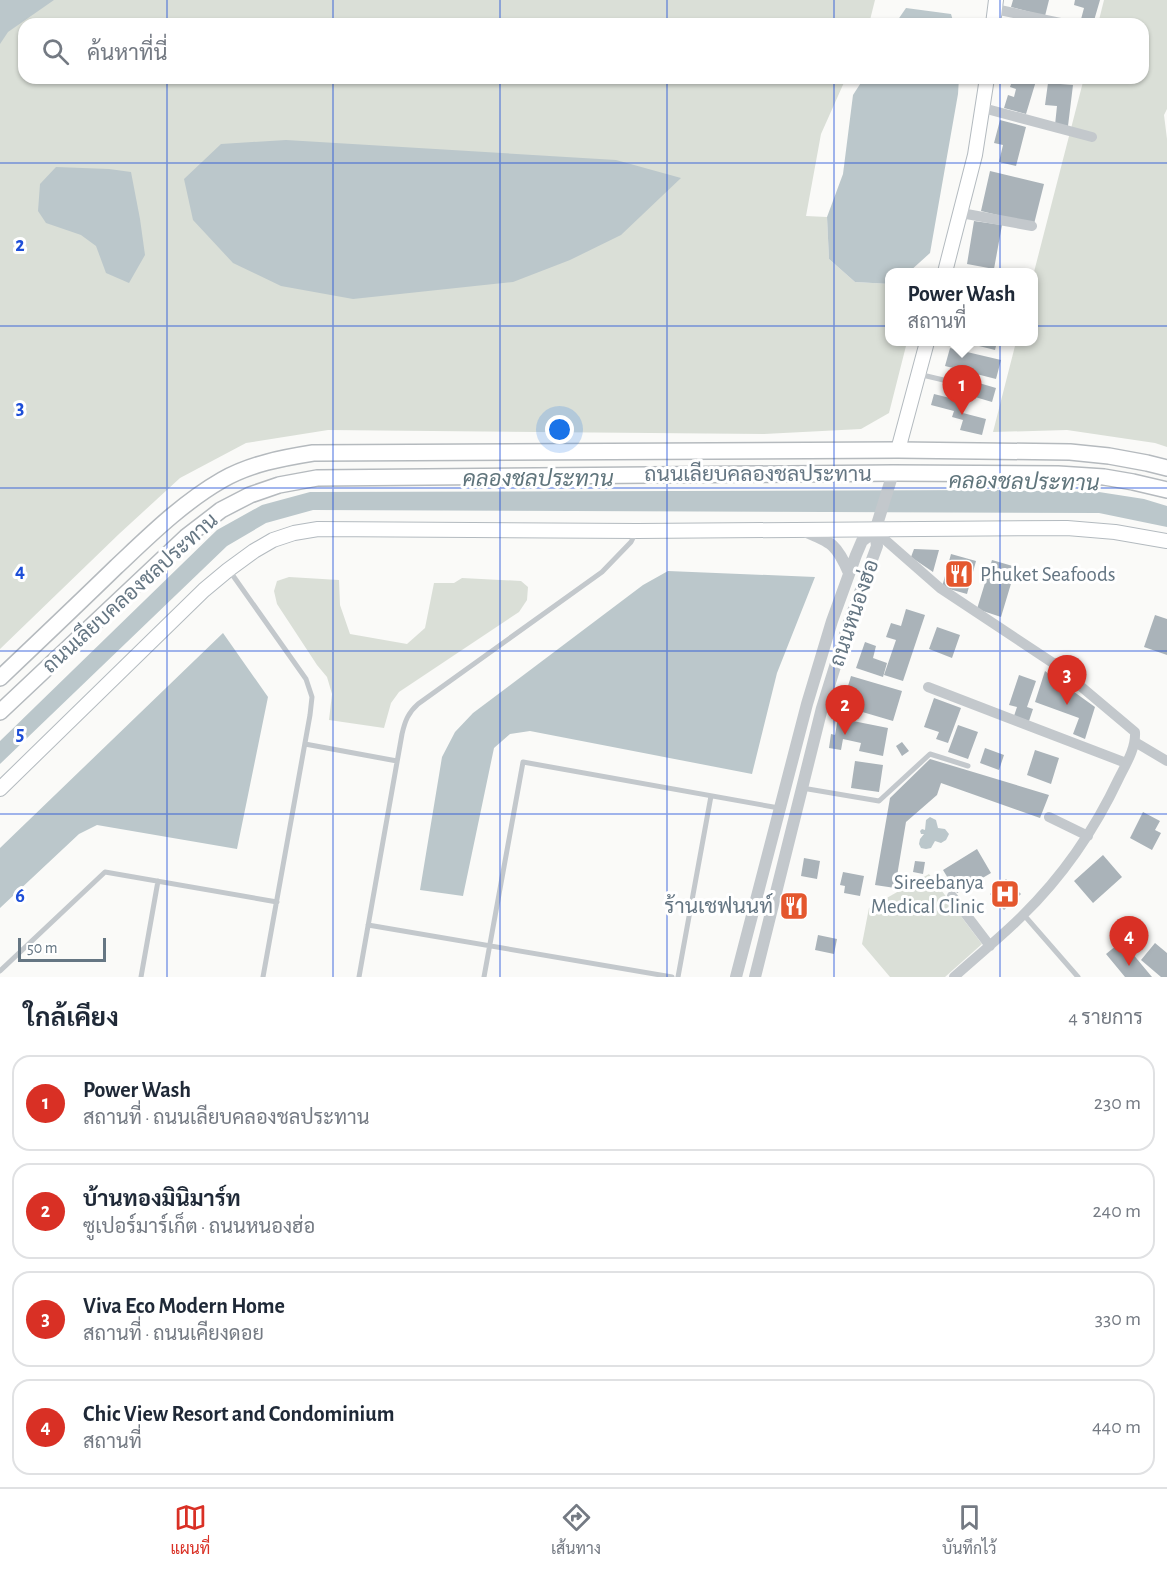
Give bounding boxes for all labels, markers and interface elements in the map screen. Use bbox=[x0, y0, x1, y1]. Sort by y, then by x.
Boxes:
search box bbox=[18, 18, 1149, 84]
icon: search bbox=[39, 35, 72, 68]
text: ค้นหาที่นี่ bbox=[87, 42, 167, 64]
text: 2 bbox=[15, 235, 25, 255]
popup bbox=[885, 268, 1038, 346]
text: Power Wash bbox=[908, 283, 1015, 305]
text: สถานที่ bbox=[908, 312, 966, 332]
pin: 1 bbox=[942, 366, 982, 415]
text: 3 bbox=[16, 398, 24, 418]
your location bbox=[545, 415, 574, 444]
street label: ถนนเลียบคลองชลประทาน bbox=[644, 461, 872, 485]
water label: คลองชลประทาน bbox=[463, 468, 613, 490]
water label: คลองชลประทาน bbox=[948, 470, 1100, 494]
street label: ถนนเลียบคลองชลประทาน bbox=[37, 507, 222, 677]
street label: ถนนหนองฮ่อ bbox=[824, 556, 883, 669]
restaurant icon: Phuket Seafoods bbox=[943, 558, 975, 590]
text: 4 bbox=[15, 561, 25, 581]
place label: Phuket Seafoods bbox=[980, 564, 1116, 585]
pin: 3 bbox=[1048, 656, 1086, 705]
pin: 2 bbox=[826, 686, 864, 735]
text: 5 bbox=[16, 724, 24, 744]
place label: Sireebanya Medical Clinic bbox=[871, 872, 984, 917]
hospital icon: Sireebanya Medical Clinic bbox=[989, 878, 1021, 910]
text: 6 bbox=[15, 886, 25, 906]
restaurant icon: ร้านเชฟนนท์ bbox=[778, 890, 810, 922]
place label: ร้านเชฟนนท์ bbox=[664, 892, 773, 917]
pin: 4 bbox=[1110, 916, 1148, 966]
scale bar bbox=[18, 935, 106, 962]
text: 50 m bbox=[27, 940, 58, 956]
text: ใกล้เคียง bbox=[24, 1005, 119, 1031]
text: 4 รายการ bbox=[1068, 1008, 1143, 1028]
text: Power Wash bbox=[83, 1079, 191, 1101]
text: 1 bbox=[42, 1093, 49, 1113]
text: 230 m bbox=[1094, 1093, 1141, 1113]
text: สถานที่ · ถนนเลียบคลองชลประทาน bbox=[83, 1108, 369, 1128]
text: บ้านทองมินิมาร์ท bbox=[83, 1188, 241, 1210]
text: 2 bbox=[41, 1201, 50, 1221]
text: 240 m bbox=[1092, 1201, 1141, 1221]
text: ซูเปอร์มาร์เก็ต · ถนนหนองฮ่อ bbox=[83, 1217, 315, 1237]
text: Viva Eco Modern Home bbox=[83, 1295, 285, 1317]
text: 3 bbox=[41, 1309, 50, 1329]
text: 330 m bbox=[1095, 1309, 1141, 1329]
text: สถานที่ · ถนนเคียงดอย bbox=[83, 1324, 264, 1344]
text: Chic View Resort and Condominium bbox=[83, 1403, 394, 1425]
text: 4 bbox=[40, 1417, 51, 1437]
text: 440 m bbox=[1092, 1417, 1141, 1437]
text: สถานที่ bbox=[83, 1432, 142, 1452]
tab: แผนที่ bbox=[170, 1501, 210, 1559]
tab: เส้นทาง bbox=[551, 1501, 601, 1559]
tab: บันทึกไว้ bbox=[942, 1501, 997, 1559]

